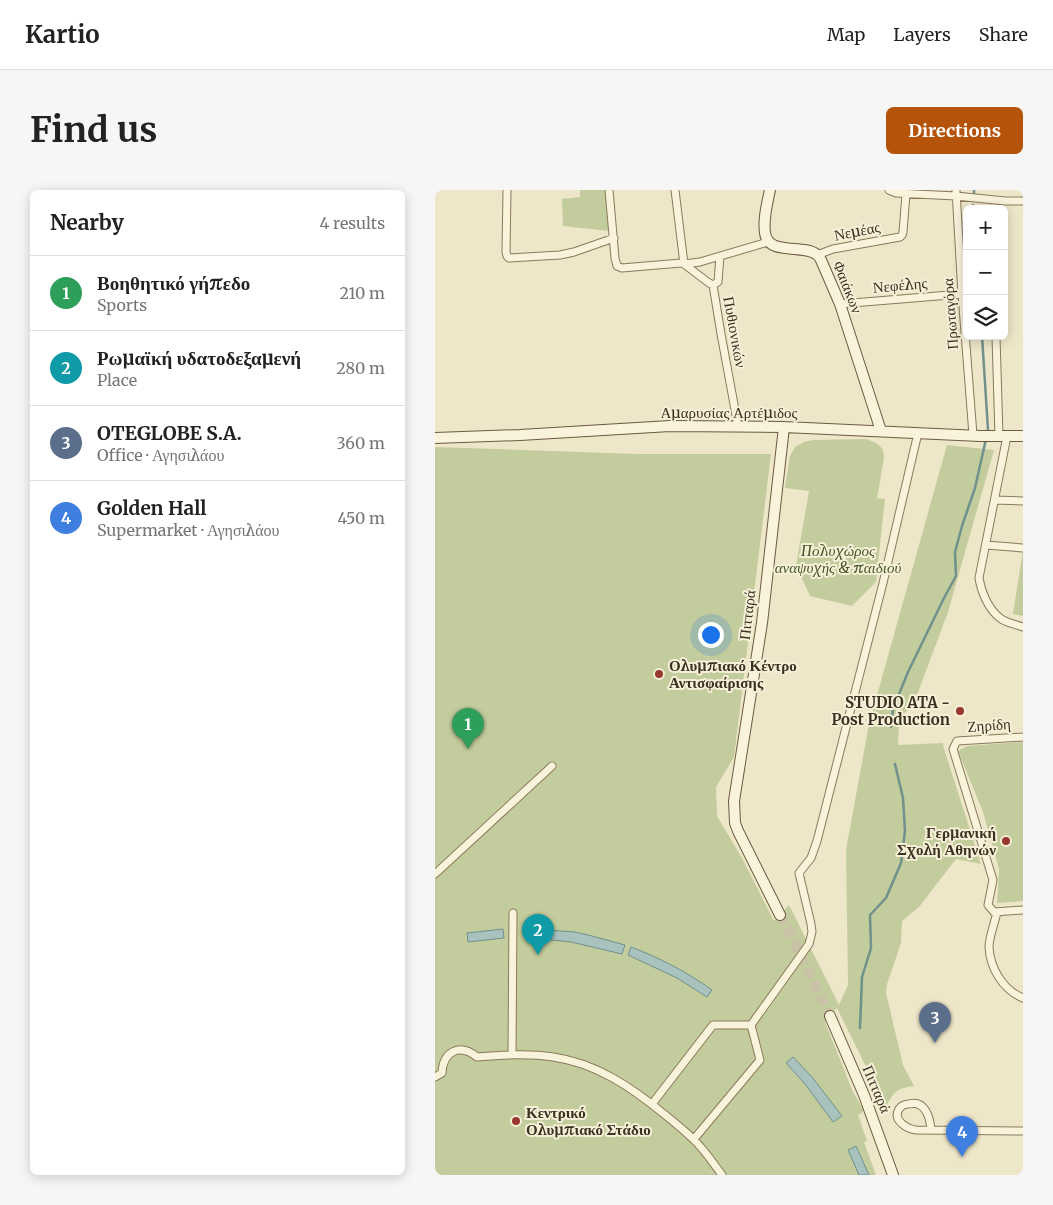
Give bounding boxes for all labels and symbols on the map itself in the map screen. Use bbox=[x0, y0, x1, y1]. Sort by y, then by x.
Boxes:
street label: Νεμέας bbox=[832, 217, 882, 245]
street label: Φαιάκων bbox=[829, 258, 867, 316]
street label: Νεφέλης bbox=[872, 273, 928, 297]
street label: Πρωταγόρα bbox=[938, 278, 962, 350]
street label: Πυθιονικών bbox=[719, 295, 751, 369]
street label: Αμαρυσίας Αρτέμιδος bbox=[660, 403, 798, 422]
park label: Πολυχώρος αναψυχής & παιδιού bbox=[775, 541, 901, 577]
street label: Πιτταρά bbox=[735, 589, 760, 641]
your location bbox=[698, 622, 724, 648]
place label: Ολυμπιακό Κέντρο Αντισφαίρισης bbox=[669, 656, 797, 692]
marker: Ολυμπιακό Κέντρο Αντισφαίρισης bbox=[653, 668, 665, 680]
place label: STUDIO ATA - Post Production bbox=[831, 693, 950, 729]
marker: STUDIO ATA - Post Production bbox=[954, 705, 966, 717]
pin: 1 bbox=[452, 708, 484, 749]
street label: Ζηρίδη bbox=[967, 714, 1011, 736]
place label: Γερμανική Σχολή Αθηνών bbox=[897, 823, 996, 859]
marker: Γερμανική Σχολή Αθηνών bbox=[1000, 835, 1012, 847]
pin: 2 bbox=[522, 914, 554, 955]
pin: 3 bbox=[919, 1002, 951, 1043]
street label: Πιτταρά bbox=[858, 1062, 896, 1116]
place label: Κεντρικό Ολυμπιακό Στάδιο bbox=[526, 1103, 651, 1139]
marker: Κεντρικό Ολυμπιακό Στάδιο bbox=[510, 1115, 522, 1127]
pin: 4 bbox=[946, 1116, 978, 1157]

